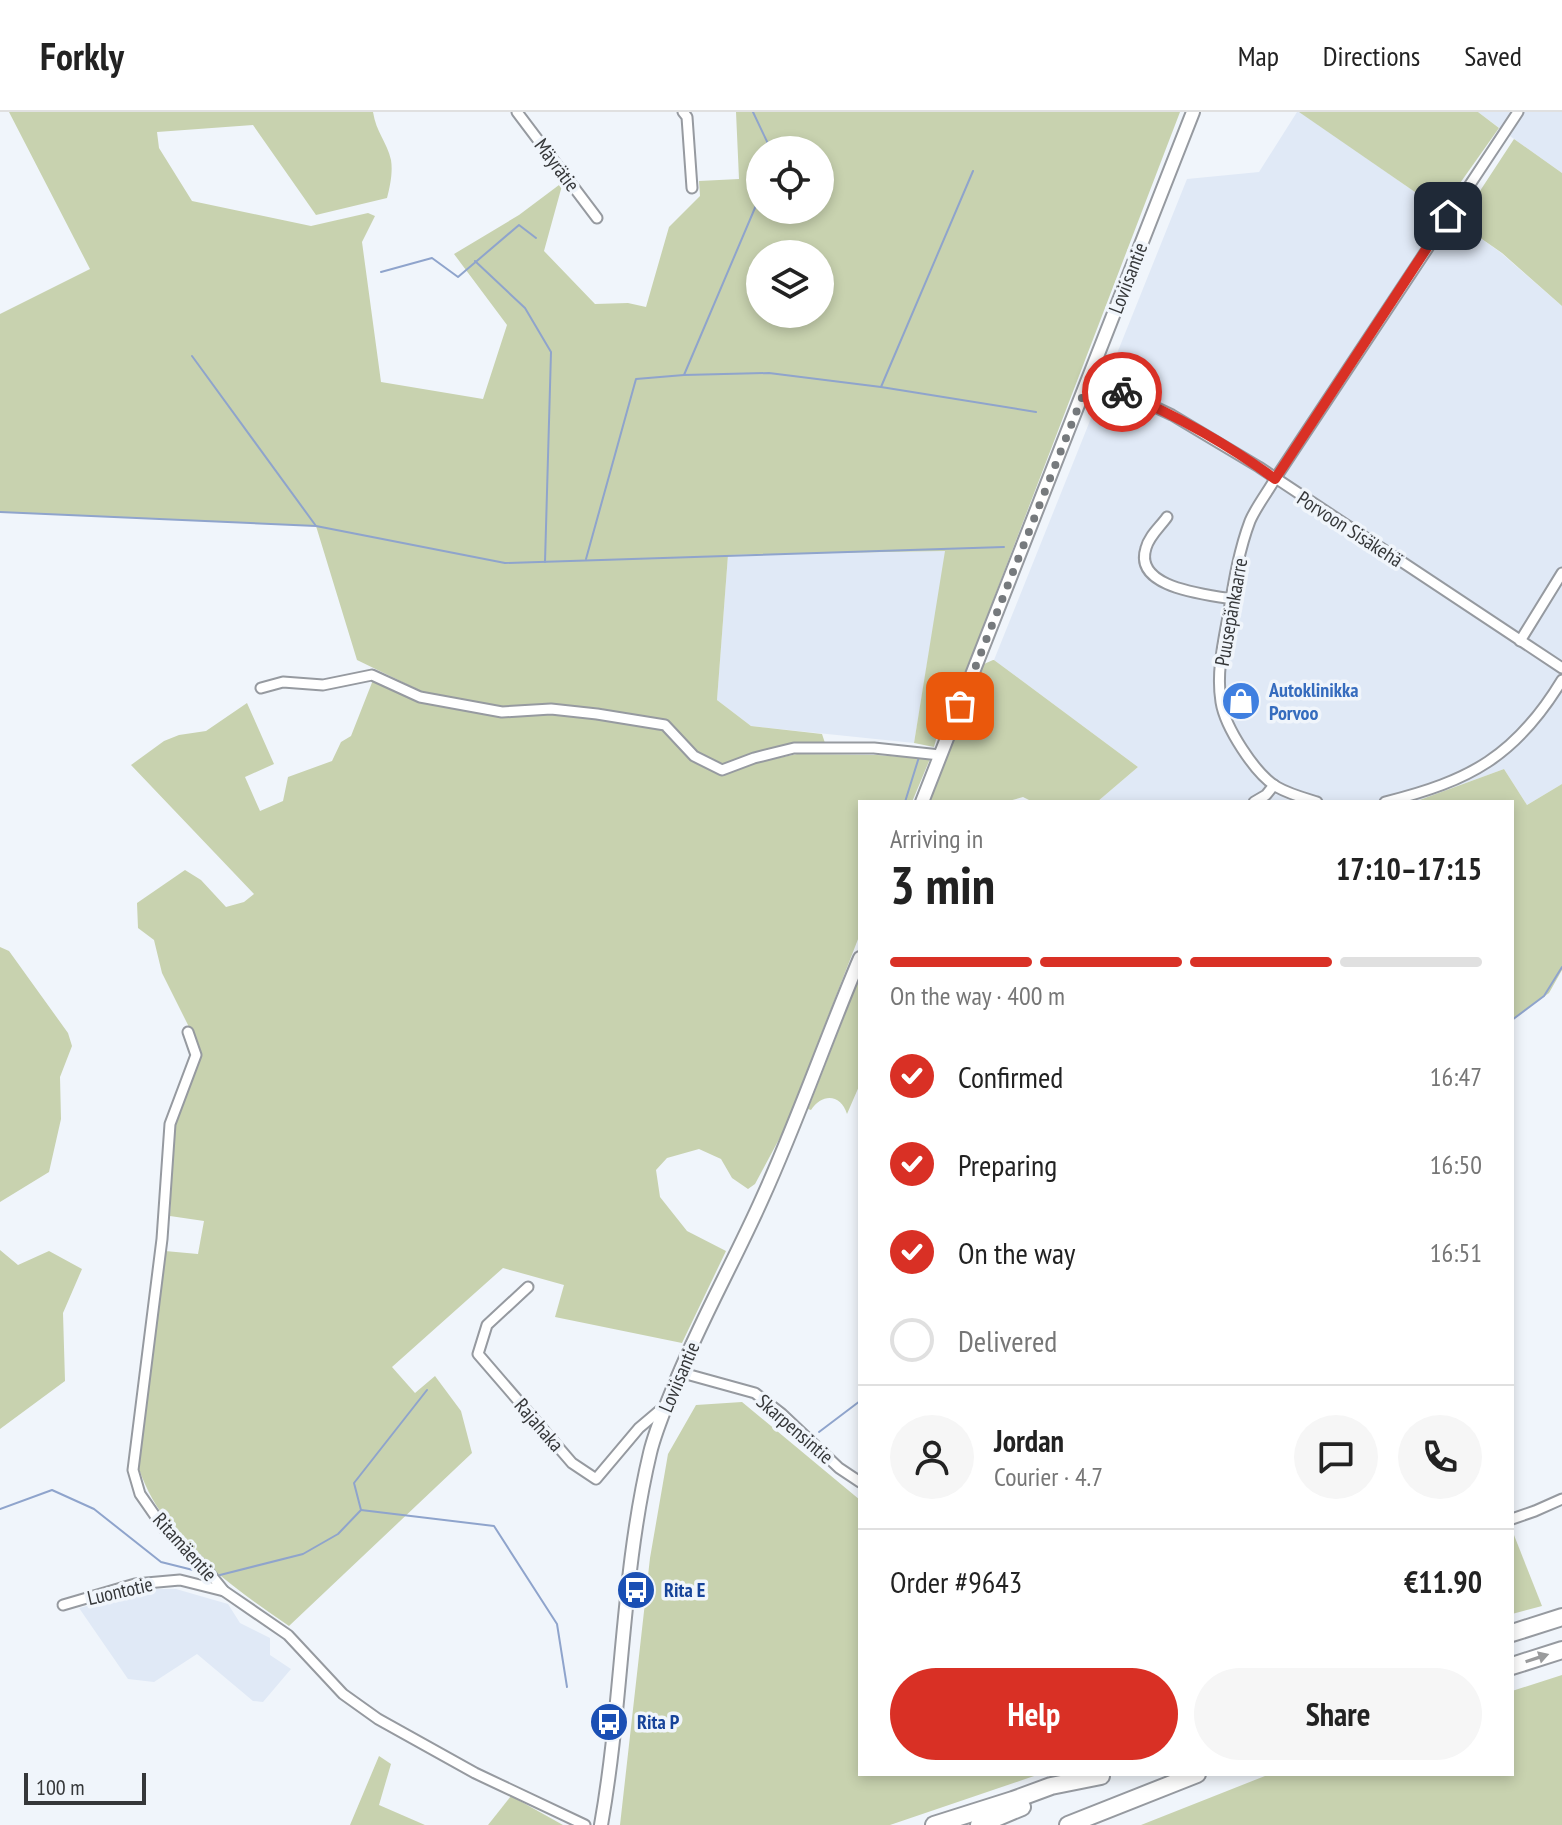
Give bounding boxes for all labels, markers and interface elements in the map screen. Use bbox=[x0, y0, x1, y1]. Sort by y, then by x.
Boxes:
text: Forkly bbox=[40, 31, 124, 80]
text: Map bbox=[1238, 37, 1279, 74]
text: Directions bbox=[1323, 37, 1420, 74]
text: Saved bbox=[1464, 37, 1522, 74]
street label: Mäyrätie bbox=[529, 133, 585, 197]
map controls bbox=[746, 136, 834, 328]
button: locate bbox=[746, 136, 834, 224]
pin bbox=[1414, 182, 1482, 250]
icon: home bbox=[1426, 194, 1470, 238]
street label: Loviisantie bbox=[1103, 239, 1153, 317]
button: layers bbox=[746, 240, 834, 328]
courier bbox=[1082, 352, 1162, 432]
icon: bike bbox=[1100, 370, 1144, 414]
street label: Porvoon Sisäkehä bbox=[1292, 485, 1408, 573]
street label: Puusepänkaarre bbox=[1209, 556, 1253, 668]
pin bbox=[926, 672, 994, 740]
place label: Autoklinikka Porvoo bbox=[1268, 677, 1358, 726]
shop icon: Autoklinikka Porvoo bbox=[1220, 680, 1262, 722]
icon: bag bbox=[938, 684, 982, 728]
text: Arriving in bbox=[890, 822, 983, 855]
text: 17:10–17:15 bbox=[1336, 849, 1482, 888]
text: 3 min bbox=[890, 851, 995, 918]
text: On the way · 400 m bbox=[890, 979, 1065, 1012]
icon: check bbox=[890, 1054, 934, 1098]
text: Confirmed bbox=[958, 1057, 1063, 1096]
text: 16:47 bbox=[1430, 1060, 1482, 1093]
icon: check bbox=[890, 1142, 934, 1186]
text: Preparing bbox=[958, 1145, 1057, 1184]
text: 16:50 bbox=[1430, 1148, 1482, 1181]
icon: check bbox=[890, 1230, 934, 1274]
text: On the way bbox=[958, 1233, 1075, 1272]
text: 16:51 bbox=[1430, 1236, 1482, 1269]
text: Delivered bbox=[958, 1321, 1057, 1360]
street label: Loviisantie bbox=[653, 1338, 705, 1416]
street label: Skarpensintie bbox=[751, 1389, 839, 1469]
street label: Rajahaka bbox=[509, 1393, 569, 1457]
button: person bbox=[890, 1415, 974, 1499]
button: chat bbox=[1294, 1415, 1378, 1499]
button: phone bbox=[1398, 1415, 1482, 1499]
text: Jordan bbox=[994, 1421, 1064, 1460]
text: Courier · 4.7 bbox=[994, 1460, 1103, 1493]
street label: Ritamäentie bbox=[147, 1507, 223, 1587]
text: Order #9643 bbox=[890, 1562, 1022, 1601]
text: €11.90 bbox=[1404, 1562, 1482, 1601]
bus stop icon: Rita E bbox=[615, 1569, 657, 1611]
street label: Luontotie bbox=[85, 1571, 155, 1611]
place label: Rita E bbox=[664, 1577, 705, 1603]
one-way arrow bbox=[1525, 1652, 1549, 1664]
button: Help bbox=[890, 1668, 1178, 1760]
button: Share bbox=[1194, 1668, 1482, 1760]
bus stop icon: Rita P bbox=[588, 1701, 630, 1743]
place label: Rita P bbox=[637, 1709, 680, 1735]
scale bar bbox=[24, 1769, 146, 1805]
text: 100 m bbox=[36, 1773, 85, 1801]

